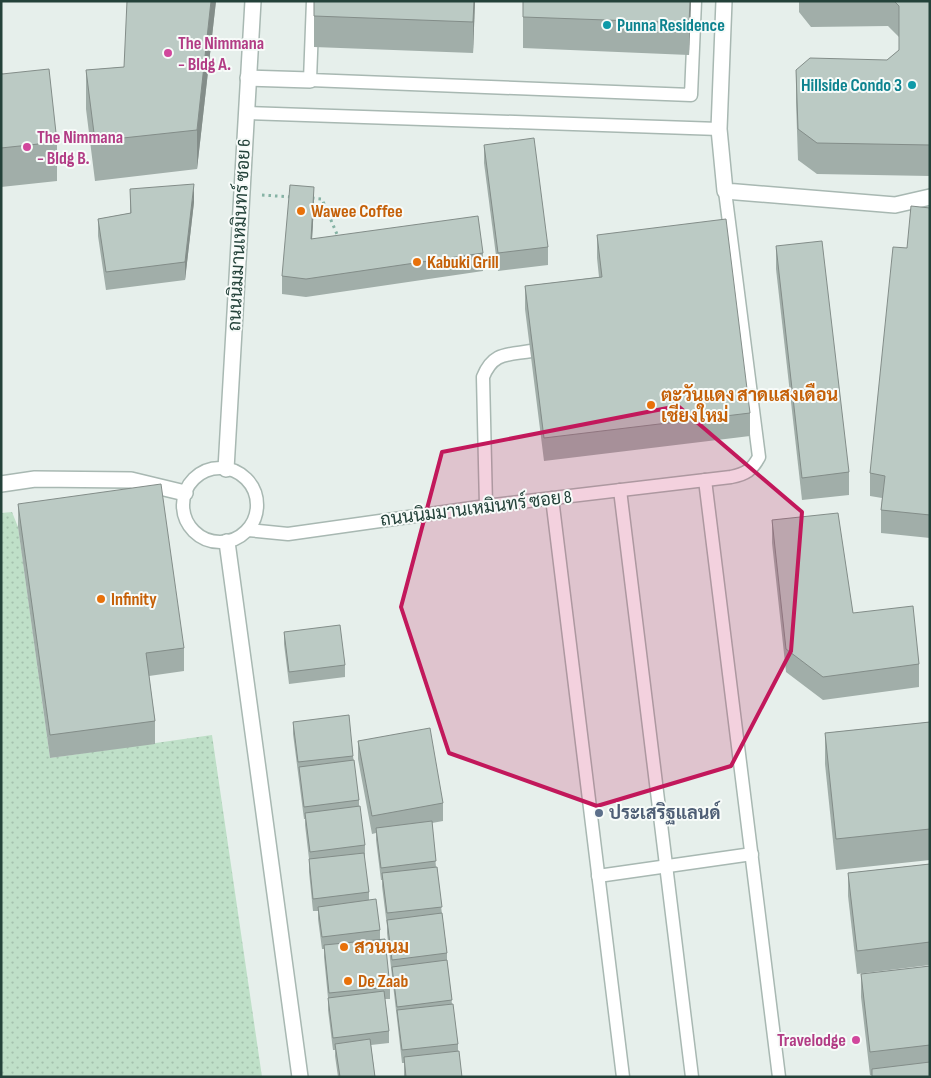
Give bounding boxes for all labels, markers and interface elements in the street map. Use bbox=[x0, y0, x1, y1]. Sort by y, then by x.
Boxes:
place label: Punna Residence bbox=[617, 15, 725, 36]
marker: Punna Residence bbox=[601, 19, 613, 31]
place label: The Nimmana - Bldg A. bbox=[178, 33, 264, 75]
marker: The Nimmana - Bldg A. bbox=[162, 47, 174, 59]
place label: Hillside Condo 3 bbox=[801, 75, 902, 96]
marker: Hillside Condo 3 bbox=[906, 79, 918, 91]
place label: The Nimmana - Bldg B. bbox=[37, 127, 123, 169]
street label: ถนนนิมมานเหมินทร์ ซอย 6 bbox=[221, 138, 255, 332]
marker: The Nimmana - Bldg B. bbox=[21, 141, 33, 153]
place label: Wawee Coffee bbox=[311, 201, 403, 222]
marker: Wawee Coffee bbox=[295, 205, 307, 217]
place label: Kabuki Grill bbox=[427, 252, 499, 273]
marker: Kabuki Grill bbox=[411, 256, 423, 268]
place label: ตะวันแดง สาดแสงเดือน เชียงใหม่ bbox=[661, 383, 838, 427]
marker: ตะวันแดง สาดแสงเดือน เชียงใหม่ bbox=[645, 399, 657, 411]
street label: ถนนนิมมานเหมินทร์ ซอย 8 bbox=[379, 483, 573, 531]
place label: Infinity bbox=[111, 589, 157, 610]
marker: Infinity bbox=[95, 593, 107, 605]
place label: ประเสริฐแลนด์ bbox=[609, 800, 721, 825]
marker: ประเสริฐแลนด์ bbox=[593, 807, 605, 819]
place label: สวนนม bbox=[354, 937, 409, 958]
marker: สวนนม bbox=[338, 941, 350, 953]
place label: De Zaab bbox=[358, 971, 408, 992]
marker: De Zaab bbox=[342, 975, 354, 987]
place label: Travelodge bbox=[777, 1030, 846, 1051]
marker: Travelodge bbox=[850, 1034, 862, 1046]

